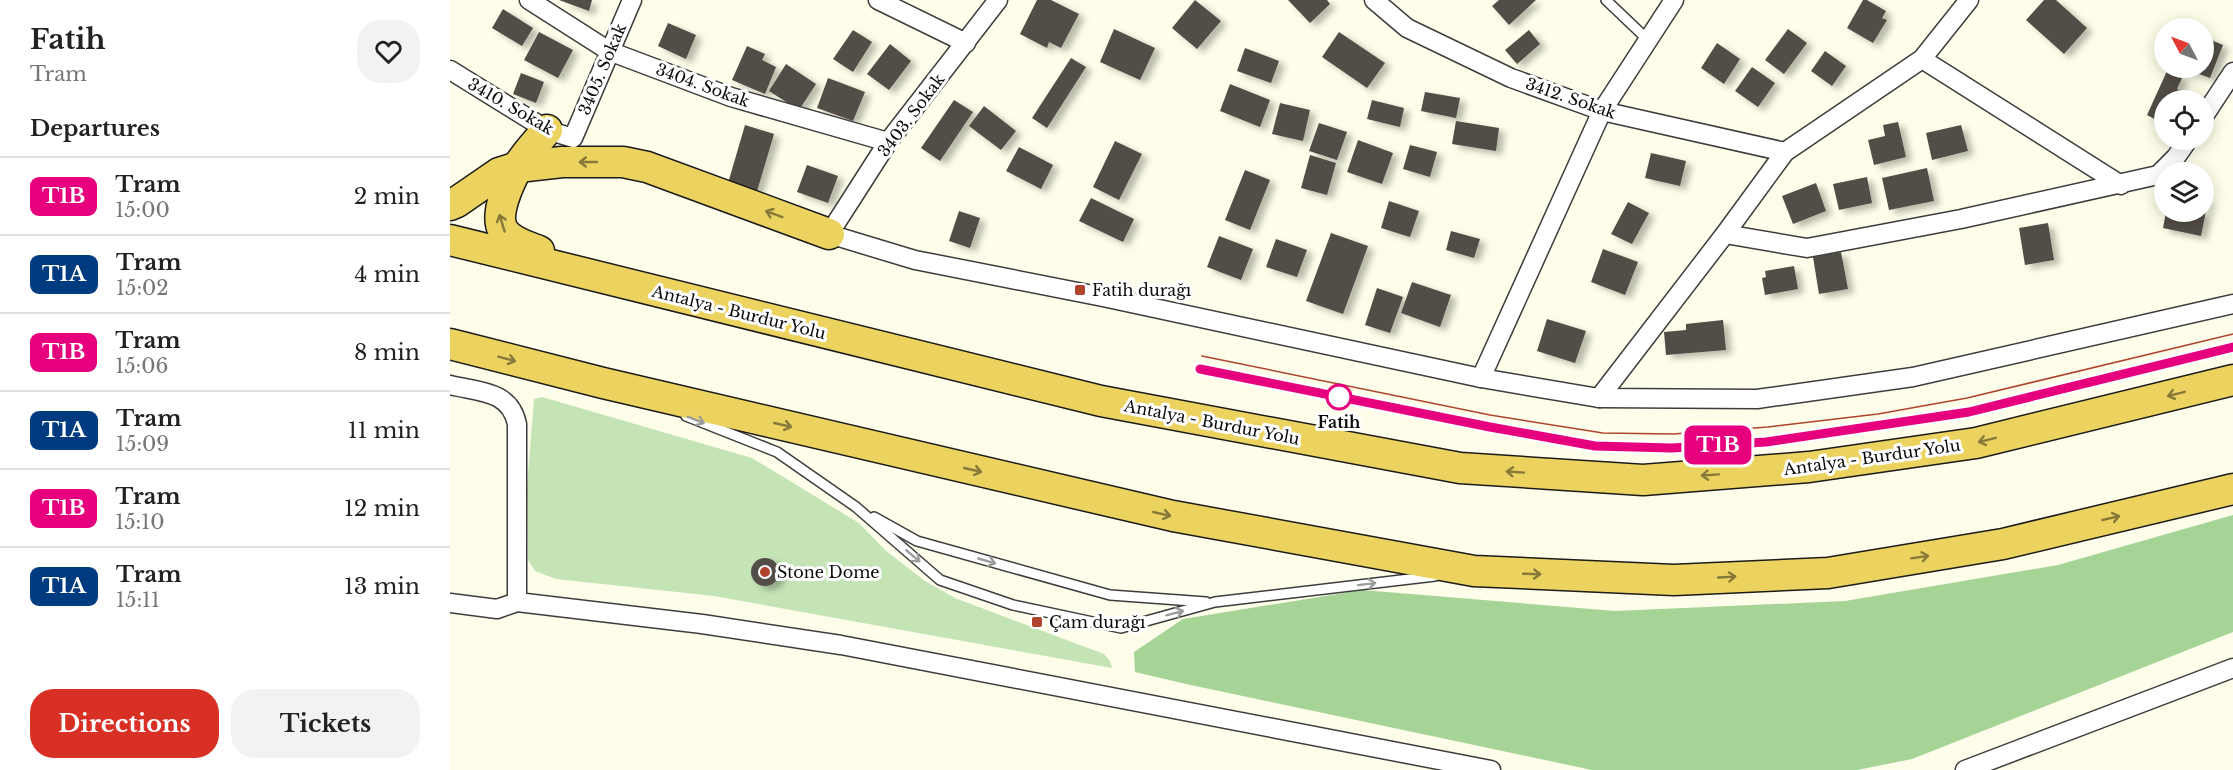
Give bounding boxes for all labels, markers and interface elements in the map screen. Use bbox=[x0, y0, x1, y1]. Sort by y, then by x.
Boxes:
north arrow bbox=[2154, 18, 2214, 78]
map controls bbox=[2154, 18, 2214, 222]
button: heart bbox=[357, 20, 420, 83]
street label: 3405. Sokak bbox=[574, 20, 630, 118]
text: Fatih bbox=[30, 22, 105, 57]
street label: 3404. Sokak bbox=[653, 59, 753, 111]
text: Tram bbox=[30, 62, 87, 86]
street label: 3403. Sokak bbox=[873, 69, 949, 160]
street label: 3410. Sokak bbox=[465, 73, 558, 139]
street label: 3412. Sokak bbox=[1523, 73, 1619, 123]
button: locate bbox=[2154, 90, 2214, 150]
text: Departures bbox=[30, 115, 160, 142]
one-way arrow bbox=[579, 156, 599, 168]
button: layers bbox=[2154, 162, 2214, 222]
text: Tram bbox=[115, 171, 181, 198]
text: T1B bbox=[42, 183, 85, 209]
text: 2 min bbox=[354, 183, 420, 210]
text: 15:00 bbox=[115, 198, 170, 222]
one-way arrow bbox=[765, 208, 784, 219]
one-way arrow bbox=[496, 214, 507, 233]
text: Tram bbox=[116, 249, 182, 276]
text: T1A bbox=[42, 261, 86, 287]
text: 4 min bbox=[355, 261, 420, 288]
text: 15:02 bbox=[116, 276, 169, 300]
street label: Antalya - Burdur Yolu bbox=[649, 280, 828, 343]
place label: Fatih durağı bbox=[1092, 280, 1192, 300]
marker: Fatih durağı bbox=[1073, 283, 1087, 297]
text: Tram bbox=[115, 327, 181, 354]
text: T1B bbox=[42, 339, 85, 365]
text: 8 min bbox=[354, 339, 420, 366]
text: 15:06 bbox=[115, 354, 168, 378]
one-way arrow bbox=[497, 354, 516, 365]
marker: Fatih bbox=[1326, 384, 1352, 410]
one-way arrow bbox=[2167, 389, 2186, 401]
street label: Antalya - Burdur Yolu bbox=[1122, 395, 1302, 449]
text: Tram bbox=[116, 405, 182, 432]
place label: Fatih bbox=[1317, 412, 1361, 432]
one-way arrow bbox=[687, 415, 705, 426]
text: T1A bbox=[42, 417, 86, 443]
text: 11 min bbox=[348, 417, 420, 444]
one-way arrow bbox=[773, 420, 792, 432]
line badge: T1B bbox=[1684, 426, 1752, 464]
text: 15:09 bbox=[116, 432, 169, 456]
text: T1B bbox=[1696, 432, 1740, 458]
street label: Antalya - Burdur Yolu bbox=[1781, 435, 1962, 479]
one-way arrow bbox=[1977, 435, 1996, 447]
one-way arrow bbox=[963, 464, 982, 476]
one-way arrow bbox=[1506, 466, 1526, 477]
one-way arrow bbox=[1701, 470, 1721, 481]
text: Tram bbox=[115, 483, 181, 510]
text: T1B bbox=[42, 495, 85, 521]
text: 12 min bbox=[344, 495, 420, 522]
one-way arrow bbox=[1152, 509, 1172, 520]
text: 15:10 bbox=[115, 510, 164, 534]
one-way arrow bbox=[2102, 512, 2121, 524]
one-way arrow bbox=[905, 549, 920, 563]
one-way arrow bbox=[1910, 552, 1930, 563]
one-way arrow bbox=[977, 556, 996, 567]
text: Tram bbox=[116, 561, 182, 588]
place label: Stone Dome bbox=[777, 562, 879, 582]
marker: Stone Dome bbox=[758, 565, 772, 579]
one-way arrow bbox=[1522, 568, 1541, 579]
one-way arrow bbox=[1716, 572, 1736, 583]
text: T1A bbox=[42, 573, 86, 599]
text: 13 min bbox=[344, 573, 420, 600]
one-way arrow bbox=[1357, 578, 1376, 589]
text: 15:11 bbox=[116, 588, 160, 612]
one-way arrow bbox=[1165, 607, 1184, 619]
place label: Çam durağı bbox=[1049, 612, 1146, 632]
marker: Çam durağı bbox=[1030, 615, 1044, 629]
button: Directions bbox=[30, 689, 219, 758]
button: Tickets bbox=[231, 689, 420, 758]

